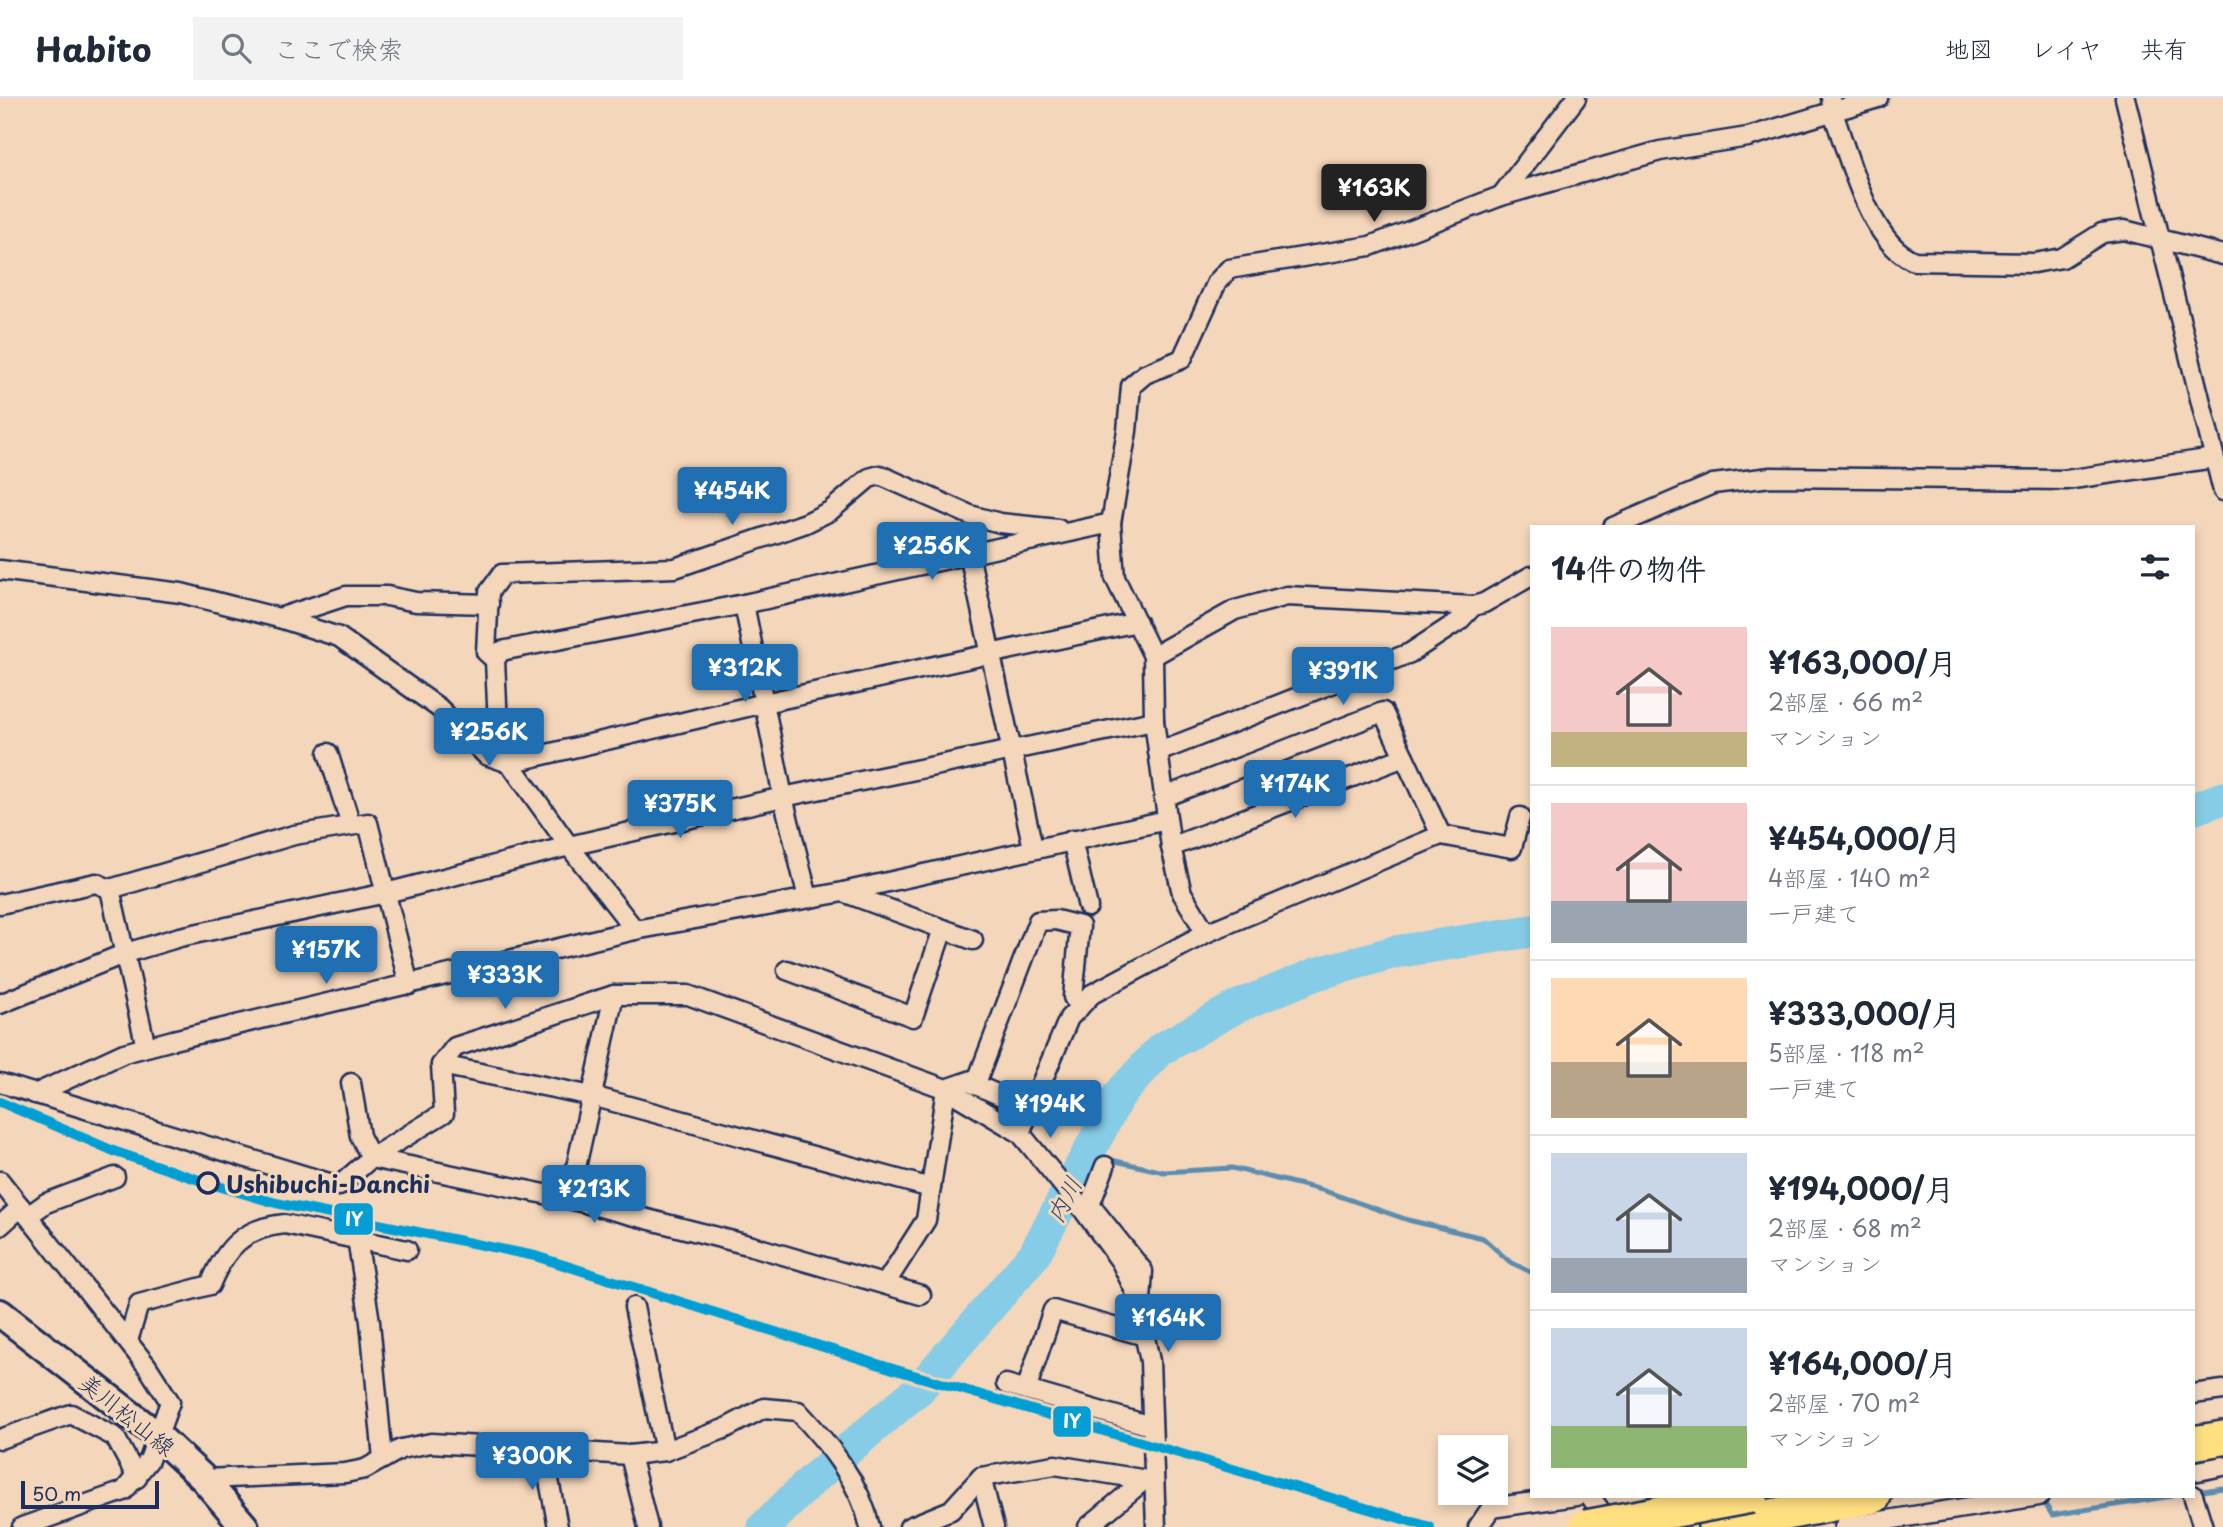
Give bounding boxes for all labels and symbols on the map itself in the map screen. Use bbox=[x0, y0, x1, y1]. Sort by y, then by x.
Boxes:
pin: ¥163K bbox=[1325, 164, 1423, 224]
pin: ¥454K bbox=[683, 468, 781, 527]
pin: ¥256K bbox=[883, 522, 981, 582]
pin: ¥312K bbox=[696, 644, 794, 704]
pin: ¥391K bbox=[1294, 648, 1392, 707]
pin: ¥256K bbox=[440, 708, 538, 768]
pin: ¥174K bbox=[1246, 760, 1344, 820]
pin: ¥375K bbox=[631, 780, 729, 840]
pin: ¥157K bbox=[277, 926, 375, 986]
pin: ¥333K bbox=[456, 951, 554, 1011]
pin: ¥194K bbox=[1001, 1080, 1099, 1140]
place label: Ushibuchi-Danchi bbox=[226, 1166, 430, 1201]
pin: ¥213K bbox=[545, 1166, 643, 1225]
water label: 内川 bbox=[1036, 1169, 1090, 1229]
marker: Ushibuchi-Danchi bbox=[197, 1172, 219, 1194]
line badge: IY bbox=[333, 1202, 374, 1236]
text: IY bbox=[345, 1204, 364, 1232]
pin: ¥164K bbox=[1119, 1294, 1217, 1354]
street label: 美川松山線 bbox=[72, 1364, 184, 1464]
line badge: IY bbox=[1052, 1405, 1092, 1438]
text: IY bbox=[1063, 1406, 1082, 1434]
pin: ¥300K bbox=[483, 1432, 581, 1492]
scale bar bbox=[21, 1478, 159, 1510]

